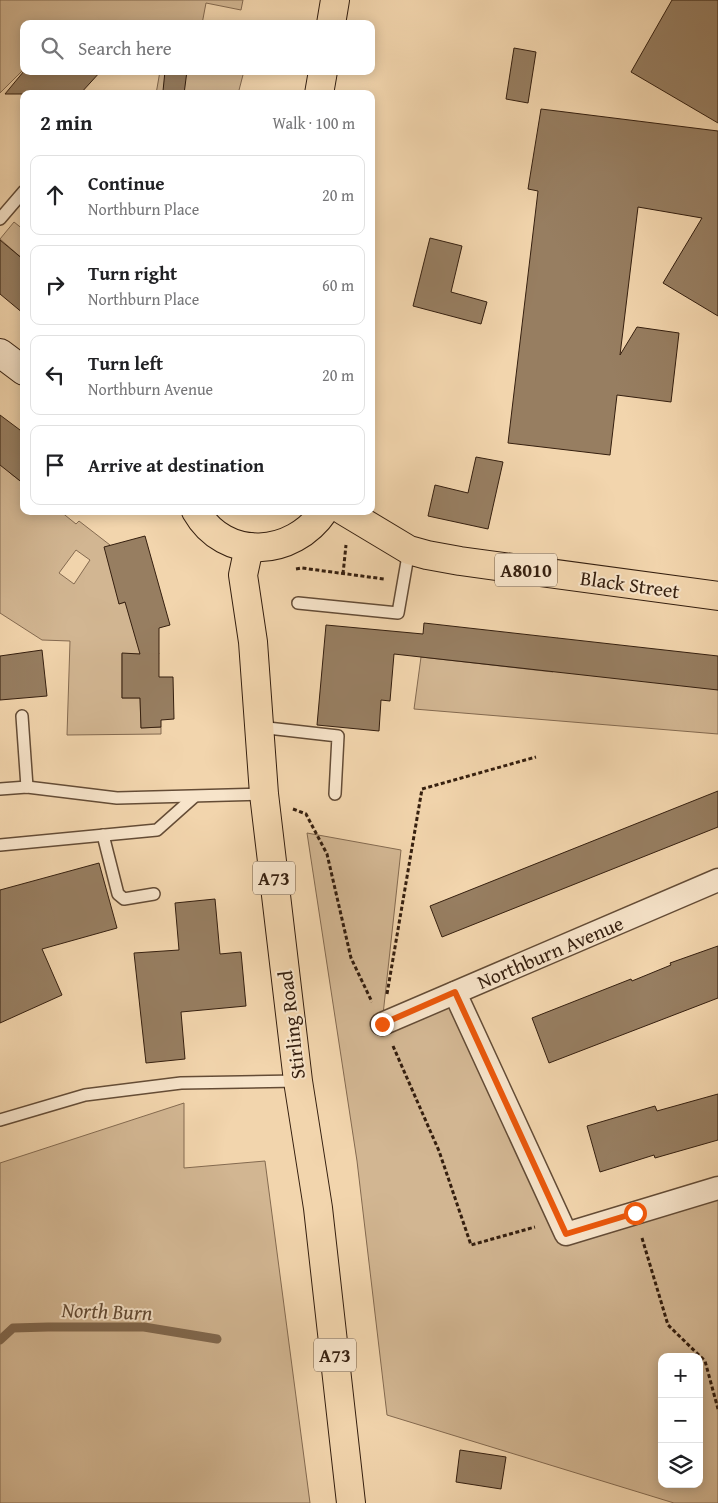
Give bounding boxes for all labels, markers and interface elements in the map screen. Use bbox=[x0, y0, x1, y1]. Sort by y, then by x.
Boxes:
search box bbox=[20, 20, 375, 75]
icon: search bbox=[38, 34, 66, 62]
text: Search here bbox=[78, 34, 172, 62]
text: 2 min bbox=[40, 107, 92, 138]
text: Walk · 100 m bbox=[272, 111, 355, 135]
text: Continue bbox=[88, 169, 165, 197]
icon: ahead bbox=[41, 181, 69, 209]
text: 20 m bbox=[322, 183, 354, 207]
text: Northburn Place bbox=[88, 197, 199, 221]
text: Turn right bbox=[88, 259, 177, 287]
icon: right bbox=[41, 271, 69, 299]
text: 60 m bbox=[322, 273, 354, 297]
text: Northburn Place bbox=[88, 287, 199, 311]
text: Turn left bbox=[88, 349, 163, 377]
icon: left bbox=[41, 361, 69, 389]
text: 20 m bbox=[322, 363, 354, 387]
text: Northburn Avenue bbox=[88, 377, 213, 401]
icon: arrive bbox=[41, 451, 69, 479]
text: Arrive at destination bbox=[88, 451, 264, 479]
road number: A8010 bbox=[495, 554, 557, 586]
street label: Black Street bbox=[578, 563, 682, 605]
road number: A73 bbox=[253, 861, 295, 894]
street label: Northburn Avenue bbox=[472, 908, 628, 996]
street label: Stirling Road bbox=[270, 969, 312, 1081]
route end bbox=[371, 1013, 394, 1036]
route start bbox=[624, 1202, 647, 1225]
water label: North Burn bbox=[60, 1294, 153, 1328]
road number: A73 bbox=[314, 1338, 356, 1372]
map controls bbox=[658, 1353, 703, 1488]
button: + bbox=[658, 1353, 703, 1398]
button: − bbox=[658, 1398, 703, 1443]
button: layers bbox=[658, 1443, 703, 1488]

